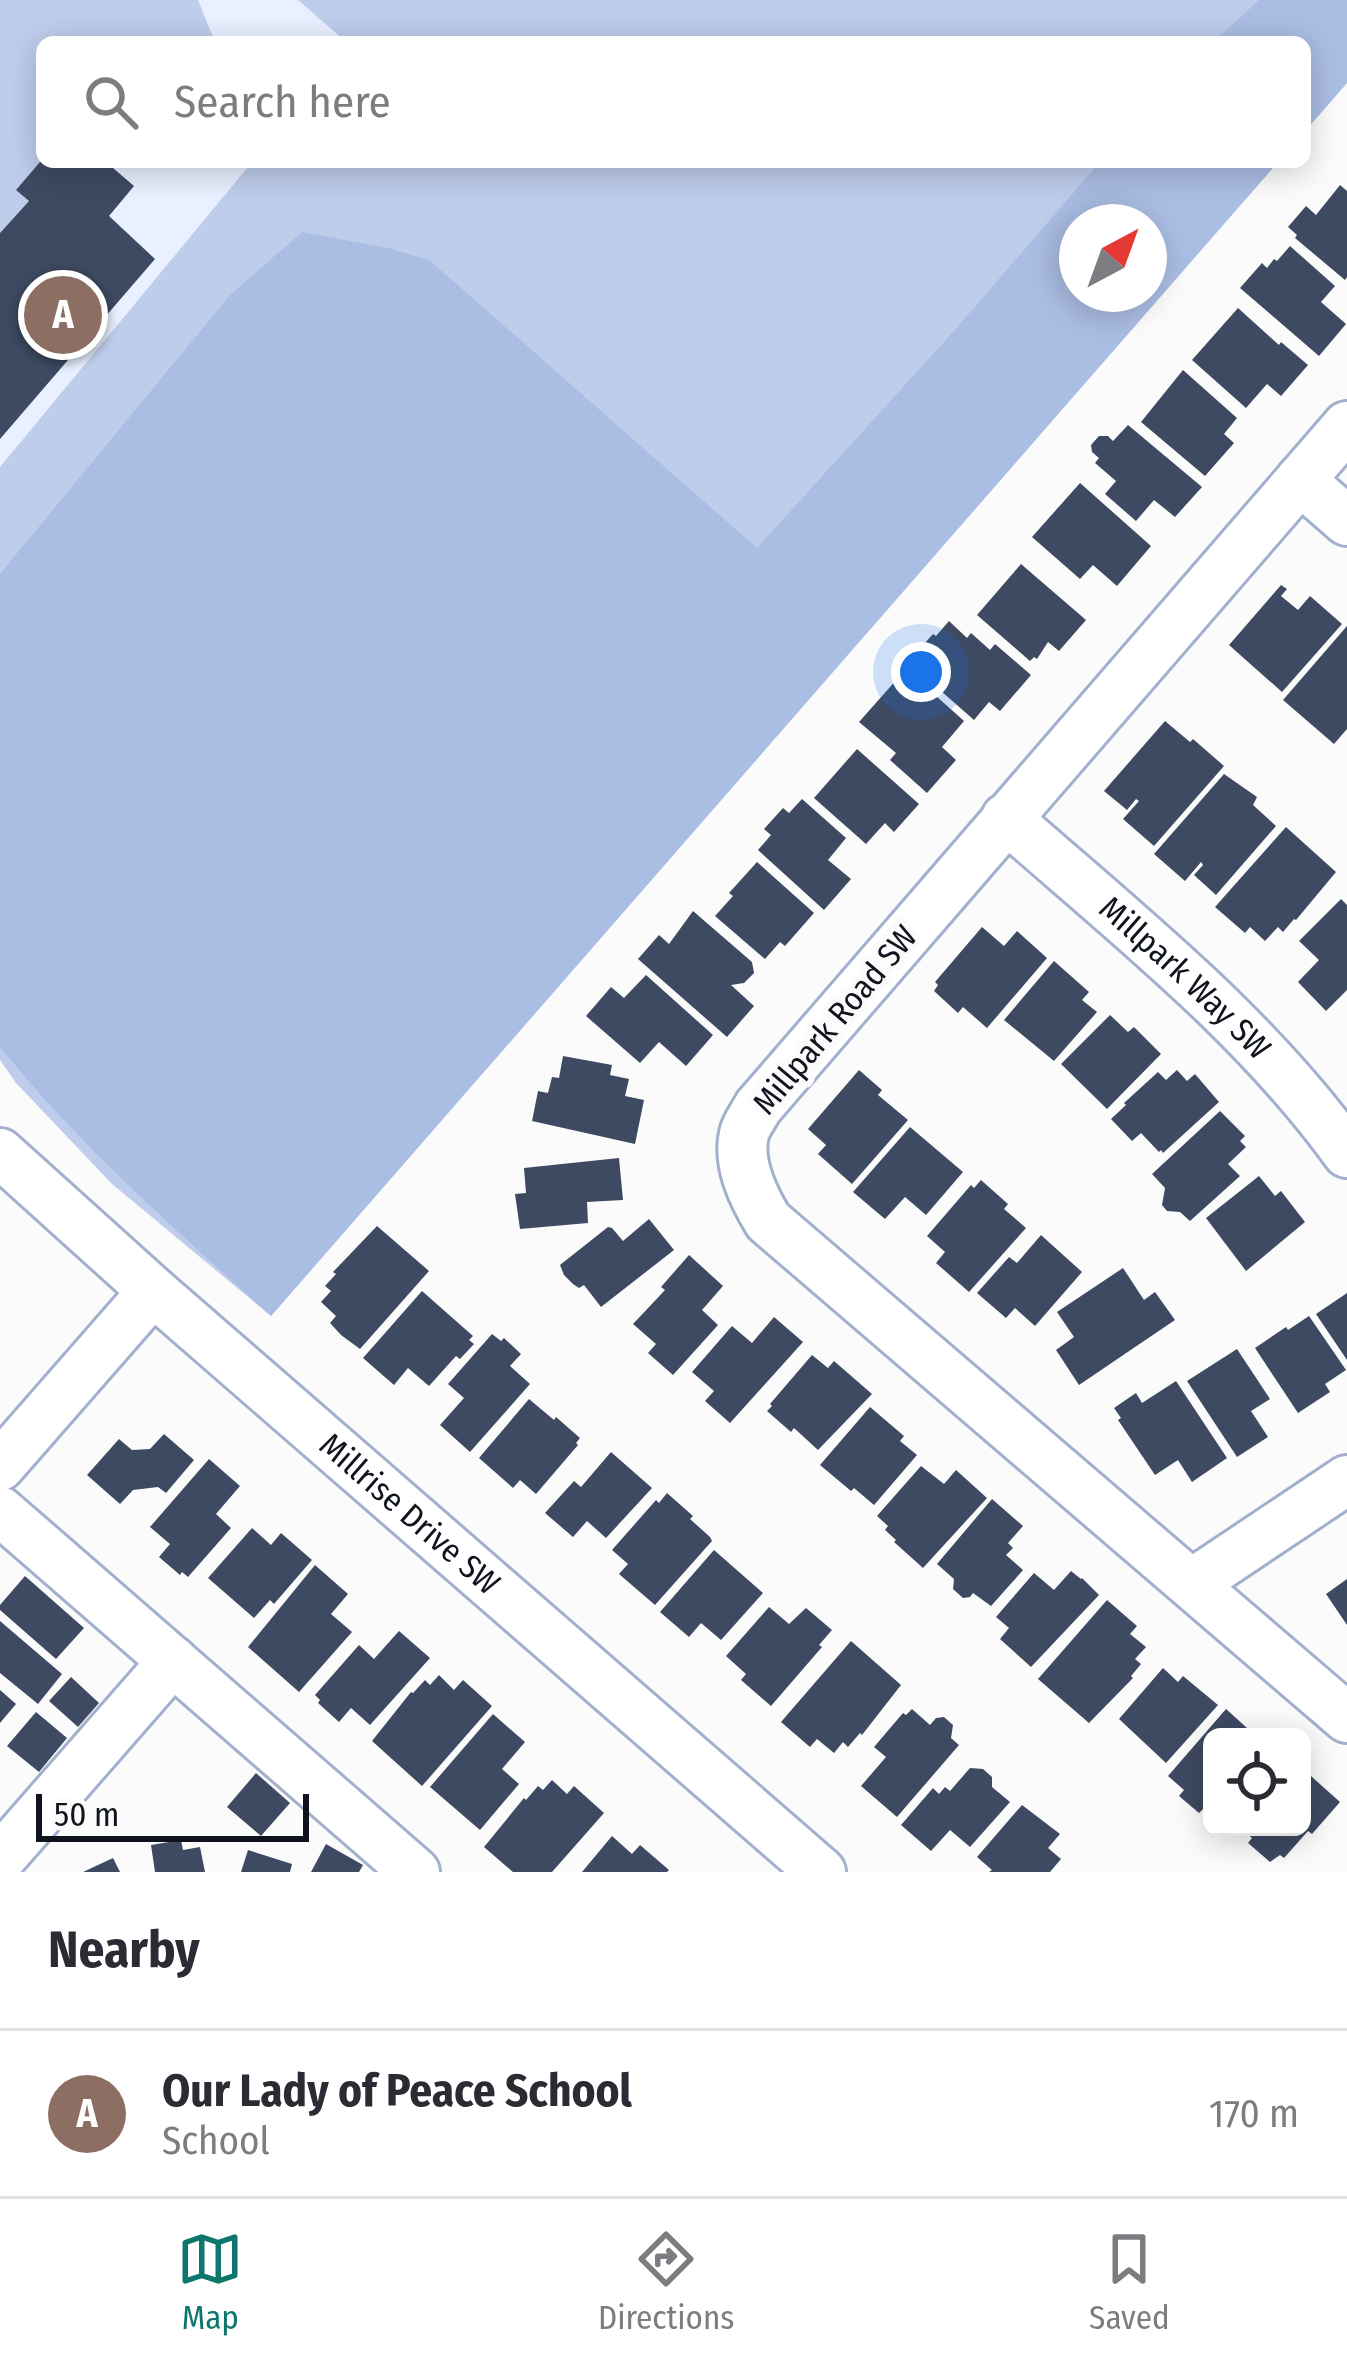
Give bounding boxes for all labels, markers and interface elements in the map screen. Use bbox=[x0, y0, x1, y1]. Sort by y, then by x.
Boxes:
search box bbox=[36, 36, 1311, 168]
icon: search bbox=[78, 69, 144, 135]
text: Search here bbox=[174, 75, 391, 129]
north arrow bbox=[1059, 204, 1167, 312]
pin: A bbox=[24, 270, 102, 360]
your location bbox=[891, 642, 951, 702]
street label: Millpark Way SW bbox=[1091, 888, 1279, 1068]
street label: Millpark Road SW bbox=[744, 917, 926, 1123]
street label: Millrise Drive SW bbox=[311, 1425, 508, 1603]
map controls bbox=[1203, 1728, 1311, 1836]
button: locate bbox=[1203, 1728, 1311, 1836]
scale bar bbox=[36, 1788, 309, 1841]
text: 50 m bbox=[54, 1795, 119, 1835]
text: Nearby bbox=[48, 1919, 200, 1981]
text: Our Lady of Peace School bbox=[162, 2064, 632, 2118]
text: A bbox=[76, 2091, 98, 2137]
text: 170 m bbox=[1209, 2091, 1299, 2137]
text: School bbox=[162, 2118, 270, 2164]
tab: Map bbox=[177, 2226, 243, 2338]
tab: Directions bbox=[598, 2226, 734, 2338]
tab: Saved bbox=[1089, 2226, 1170, 2338]

